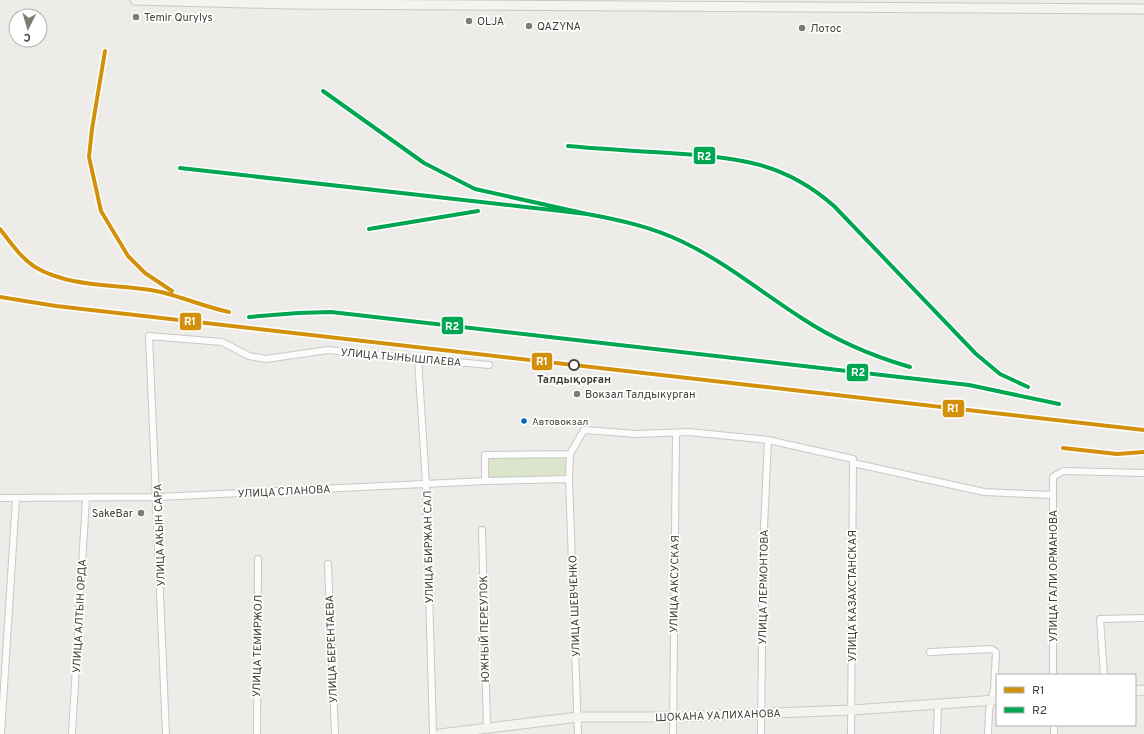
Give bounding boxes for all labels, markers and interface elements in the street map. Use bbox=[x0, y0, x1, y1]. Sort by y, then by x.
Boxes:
north arrow bbox=[8, 8, 48, 48]
place label: Temir Qurylys bbox=[144, 11, 213, 25]
marker: Temir Qurylys bbox=[131, 12, 141, 22]
place label: OLJA bbox=[477, 15, 504, 29]
marker: OLJA bbox=[464, 16, 474, 26]
place label: QAZYNA bbox=[537, 20, 581, 34]
marker: QAZYNA bbox=[524, 21, 534, 31]
place label: Лотос bbox=[810, 22, 842, 36]
marker: Лотос bbox=[797, 23, 807, 33]
text: С bbox=[23, 30, 31, 44]
line badge: R2 bbox=[693, 146, 716, 165]
text: R2 bbox=[697, 150, 711, 164]
line badge: R1 bbox=[179, 312, 202, 331]
text: R1 bbox=[184, 315, 196, 329]
line badge: R2 bbox=[441, 316, 464, 335]
text: R2 bbox=[445, 320, 459, 334]
street label: УЛИЦА ТЫНЫШПАЕВА bbox=[340, 346, 462, 370]
line badge: R1 bbox=[531, 352, 553, 371]
text: R1 bbox=[536, 355, 548, 369]
marker: Талдықорған bbox=[568, 359, 580, 371]
line badge: R2 bbox=[846, 363, 869, 382]
text: R2 bbox=[851, 366, 865, 380]
place label: Талдықорған bbox=[537, 373, 611, 387]
place label: Вокзал Талдыкурган bbox=[585, 388, 696, 402]
marker: Вокзал Талдыкурган bbox=[572, 389, 582, 399]
line badge: R1 bbox=[942, 399, 965, 418]
text: R1 bbox=[947, 402, 959, 416]
marker: Автовокзал bbox=[519, 416, 529, 426]
place label: Автовокзал bbox=[532, 416, 588, 429]
street label: УЛИЦА АКЫН САРА bbox=[151, 483, 169, 587]
street label: УЛИЦА СЛАНОВА bbox=[237, 483, 331, 501]
street label: УЛИЦА БИРЖАН САЛ bbox=[421, 490, 437, 604]
place label: SakeBar bbox=[92, 507, 134, 521]
marker: SakeBar bbox=[136, 508, 146, 518]
street label: УЛИЦА ГАЛИ ОРМАНОВА bbox=[1047, 510, 1061, 642]
street label: УЛИЦА ЛЕРМОНТОВА bbox=[756, 529, 772, 645]
street label: УЛИЦА КАЗАХСТАНСКАЯ bbox=[846, 530, 860, 662]
street label: УЛИЦА АКСУСКАЯ bbox=[667, 535, 683, 633]
street label: УЛИЦА ШЕВЧЕНКО bbox=[566, 555, 584, 657]
street label: УЛИЦА АЛТЫН ОРДА bbox=[70, 559, 90, 673]
street label: ЮЖНЫЙ ПЕРЕУЛОК bbox=[476, 575, 493, 683]
street label: УЛИЦА ТЕМИРЖОЛ bbox=[250, 595, 266, 697]
street label: УЛИЦА БЕРЕНТАЕВА bbox=[323, 595, 341, 703]
legend bbox=[996, 674, 1136, 726]
text: R1 bbox=[1032, 683, 1044, 699]
text: R2 bbox=[1032, 703, 1047, 719]
street label: ШОКАНА УАЛИХАНОВА bbox=[655, 707, 781, 725]

